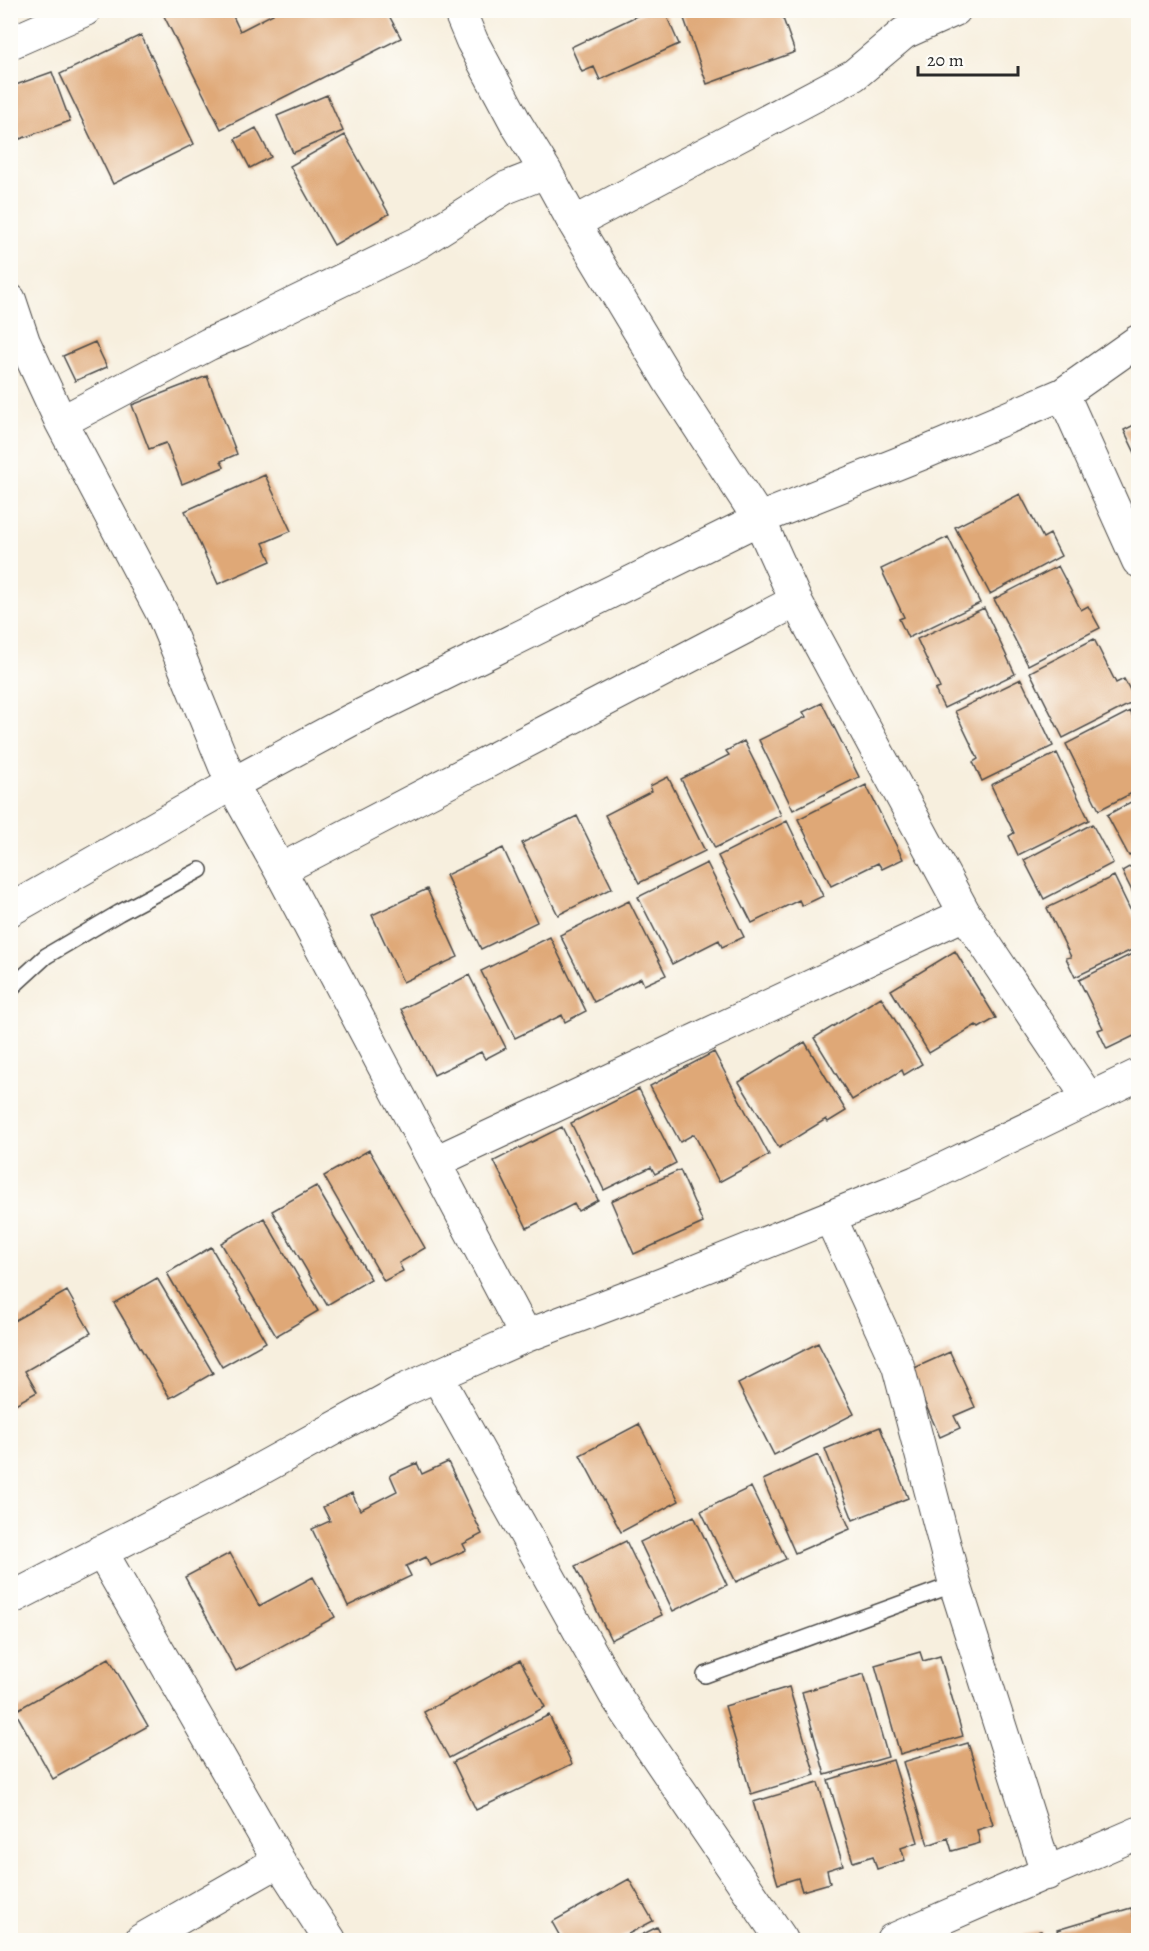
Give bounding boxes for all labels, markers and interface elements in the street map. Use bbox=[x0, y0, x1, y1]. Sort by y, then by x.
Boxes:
scale bar bbox=[918, 39, 1018, 77]
text: 20 m bbox=[927, 48, 964, 72]

